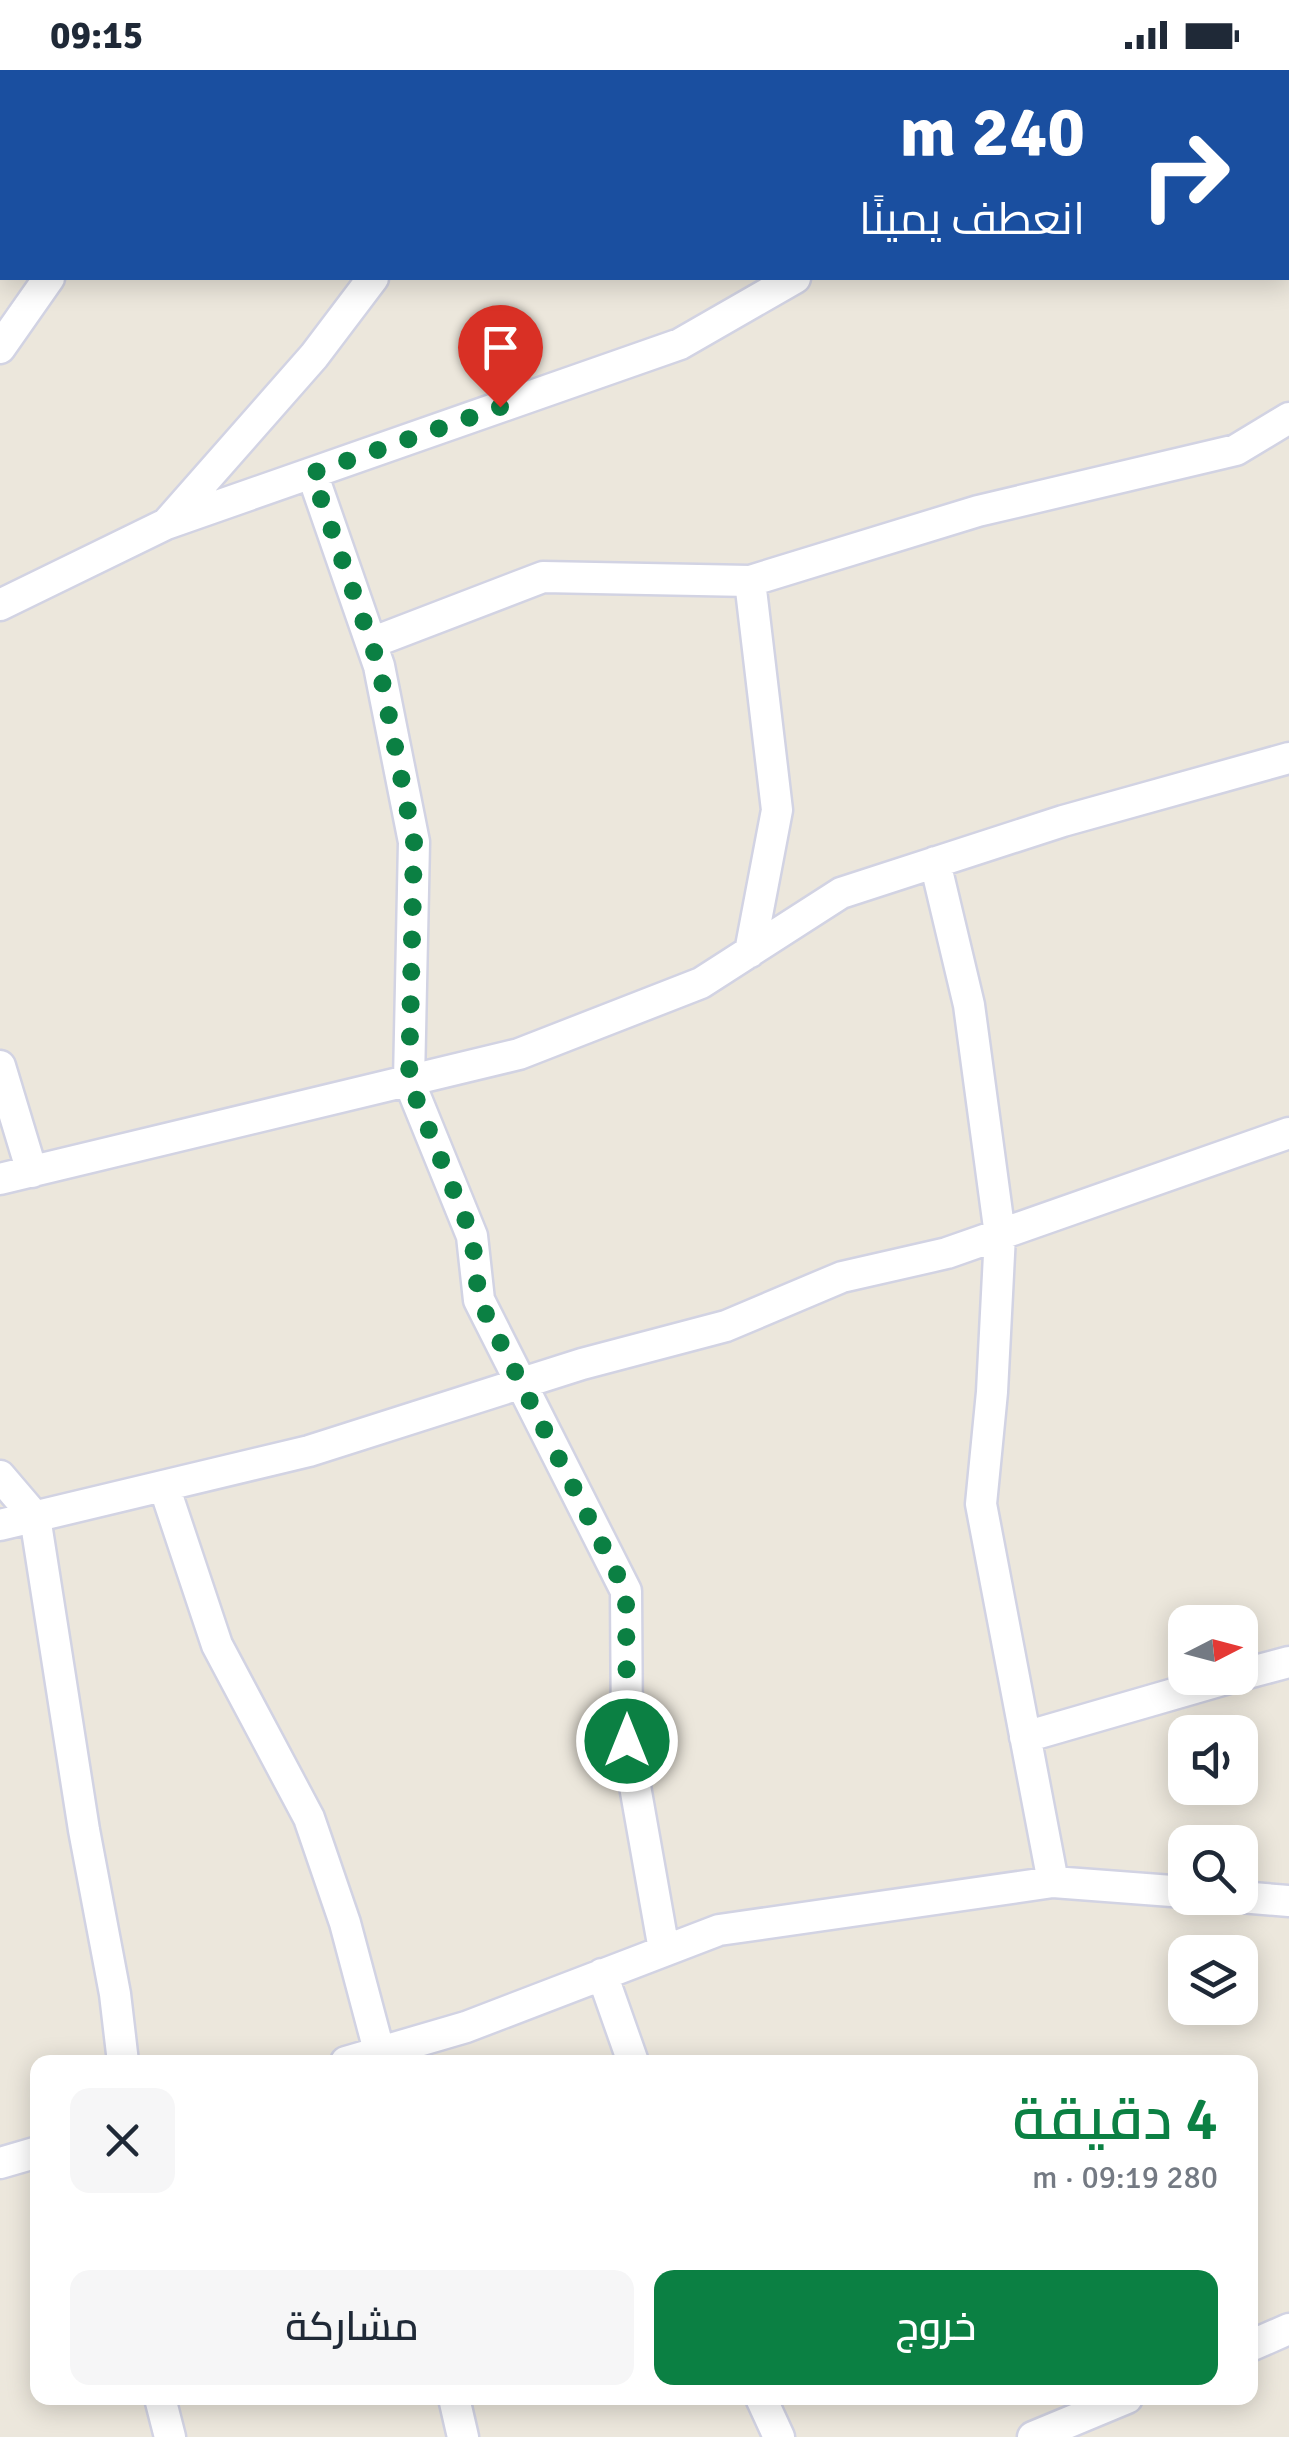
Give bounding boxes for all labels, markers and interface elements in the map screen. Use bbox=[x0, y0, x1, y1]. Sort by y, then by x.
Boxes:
text: 09:15 bbox=[50, 12, 143, 59]
text: 240 m bbox=[900, 89, 1085, 175]
icon: right bbox=[1120, 110, 1250, 240]
text: انعطف يمينًا bbox=[859, 192, 1085, 247]
pin bbox=[458, 305, 543, 408]
icon: arrive bbox=[473, 320, 528, 375]
north arrow bbox=[1168, 1605, 1258, 1695]
map controls bbox=[1168, 1605, 1258, 2025]
position arrow bbox=[575, 1689, 679, 1793]
button: sound bbox=[1168, 1715, 1258, 1805]
button: search bbox=[1168, 1825, 1258, 1915]
button: layers bbox=[1168, 1935, 1258, 2025]
text: 4 دقيقة bbox=[1013, 2083, 1218, 2157]
button: close bbox=[70, 2088, 175, 2193]
text: 280 m · 09:19 bbox=[1032, 2158, 1218, 2197]
button: مشاركة bbox=[70, 2270, 634, 2385]
button: خروج bbox=[654, 2270, 1218, 2385]

